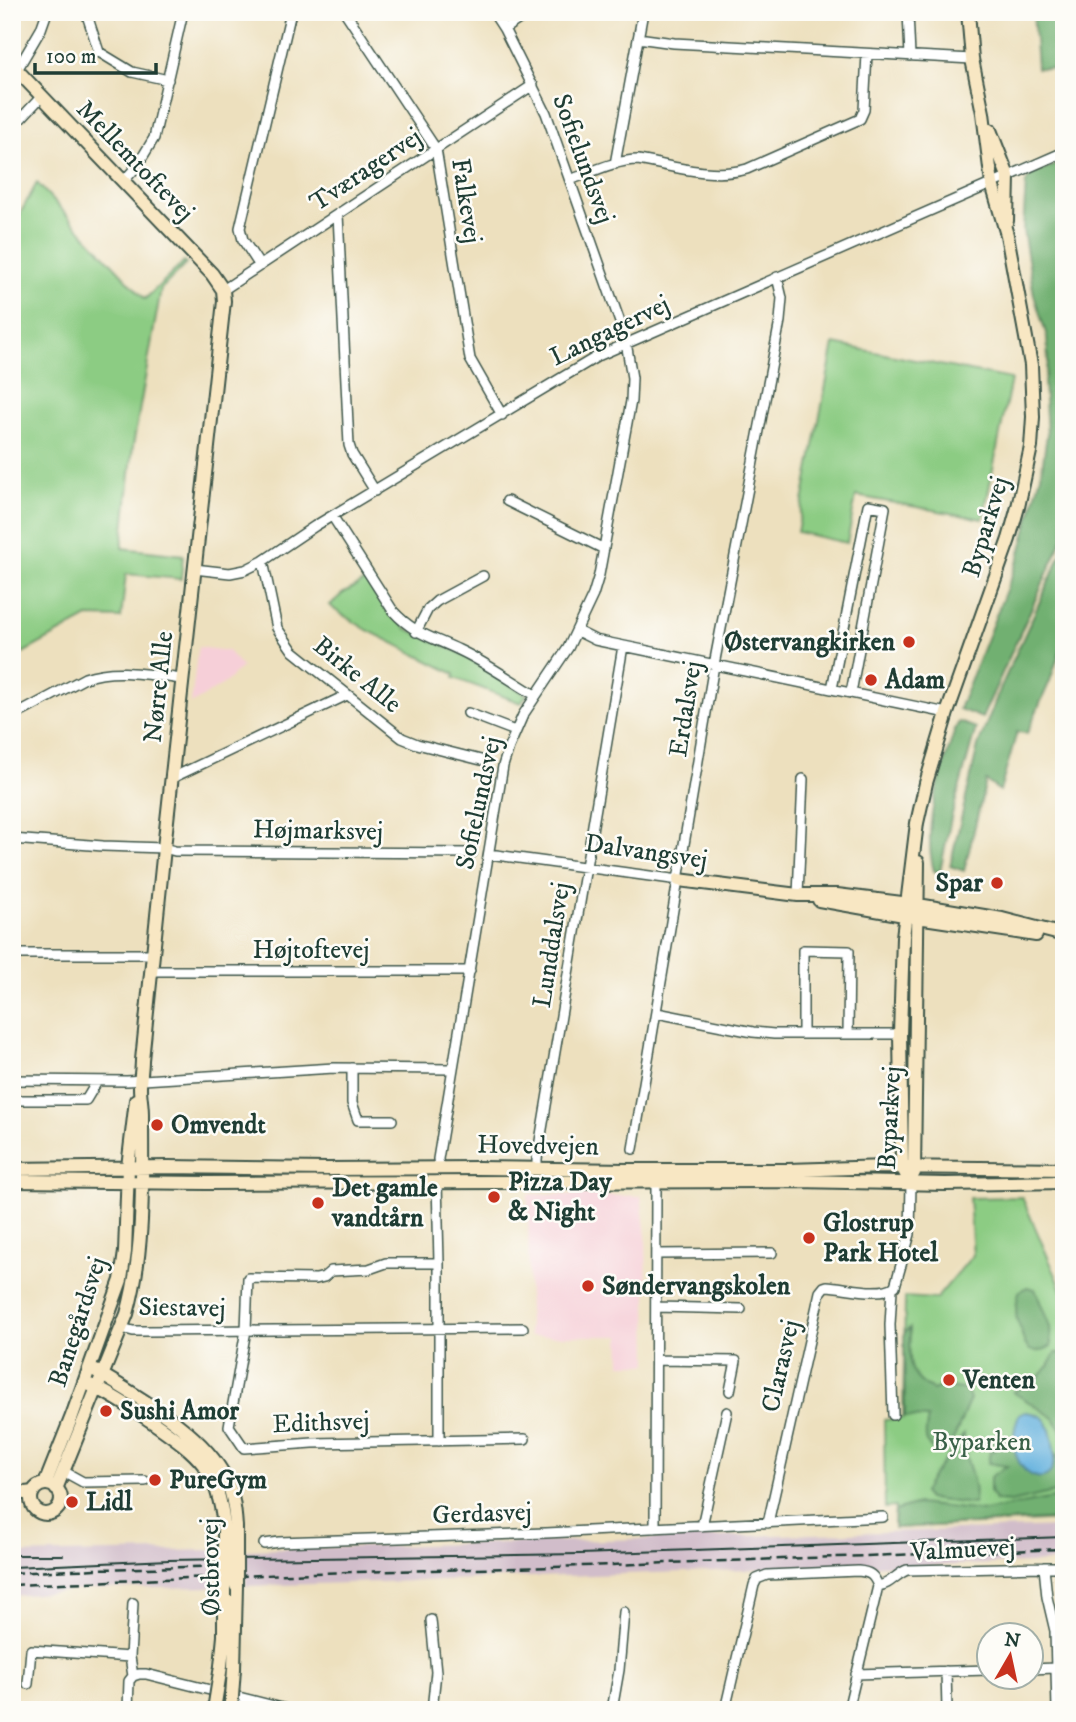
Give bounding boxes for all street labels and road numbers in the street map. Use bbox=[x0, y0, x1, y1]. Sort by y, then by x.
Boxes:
street label: Sofielundsvej bbox=[544, 90, 622, 228]
street label: Mellemtoftevej bbox=[69, 93, 201, 229]
street label: Tværagervej bbox=[304, 121, 428, 219]
street label: Falkevej bbox=[443, 156, 489, 246]
street label: Langagervej bbox=[545, 288, 675, 374]
street label: Byparkvej bbox=[955, 473, 1017, 581]
street label: Birke Alle bbox=[306, 629, 408, 721]
street label: Nørre Alle bbox=[137, 630, 181, 744]
street label: Erdalsvej bbox=[662, 659, 710, 759]
street label: Sofielundsvej bbox=[449, 733, 509, 873]
street label: Højmarksvej bbox=[253, 813, 383, 849]
street label: Dalvangsvej bbox=[582, 827, 710, 877]
street label: Lunddalsvej bbox=[526, 880, 578, 1010]
street label: Højtoftevej bbox=[253, 934, 370, 967]
street label: Byparkvej bbox=[871, 1065, 909, 1171]
street label: Hovedvejen bbox=[477, 1128, 600, 1164]
street label: Banegårdsvej bbox=[41, 1253, 115, 1391]
street label: Siestavej bbox=[138, 1291, 226, 1325]
street label: Clarasvej bbox=[754, 1317, 808, 1415]
street label: Edithsvej bbox=[272, 1405, 370, 1441]
street label: Gerdasvej bbox=[432, 1496, 532, 1532]
street label: Østbrovej bbox=[194, 1518, 228, 1616]
street label: Valmuevej bbox=[909, 1531, 1016, 1569]

